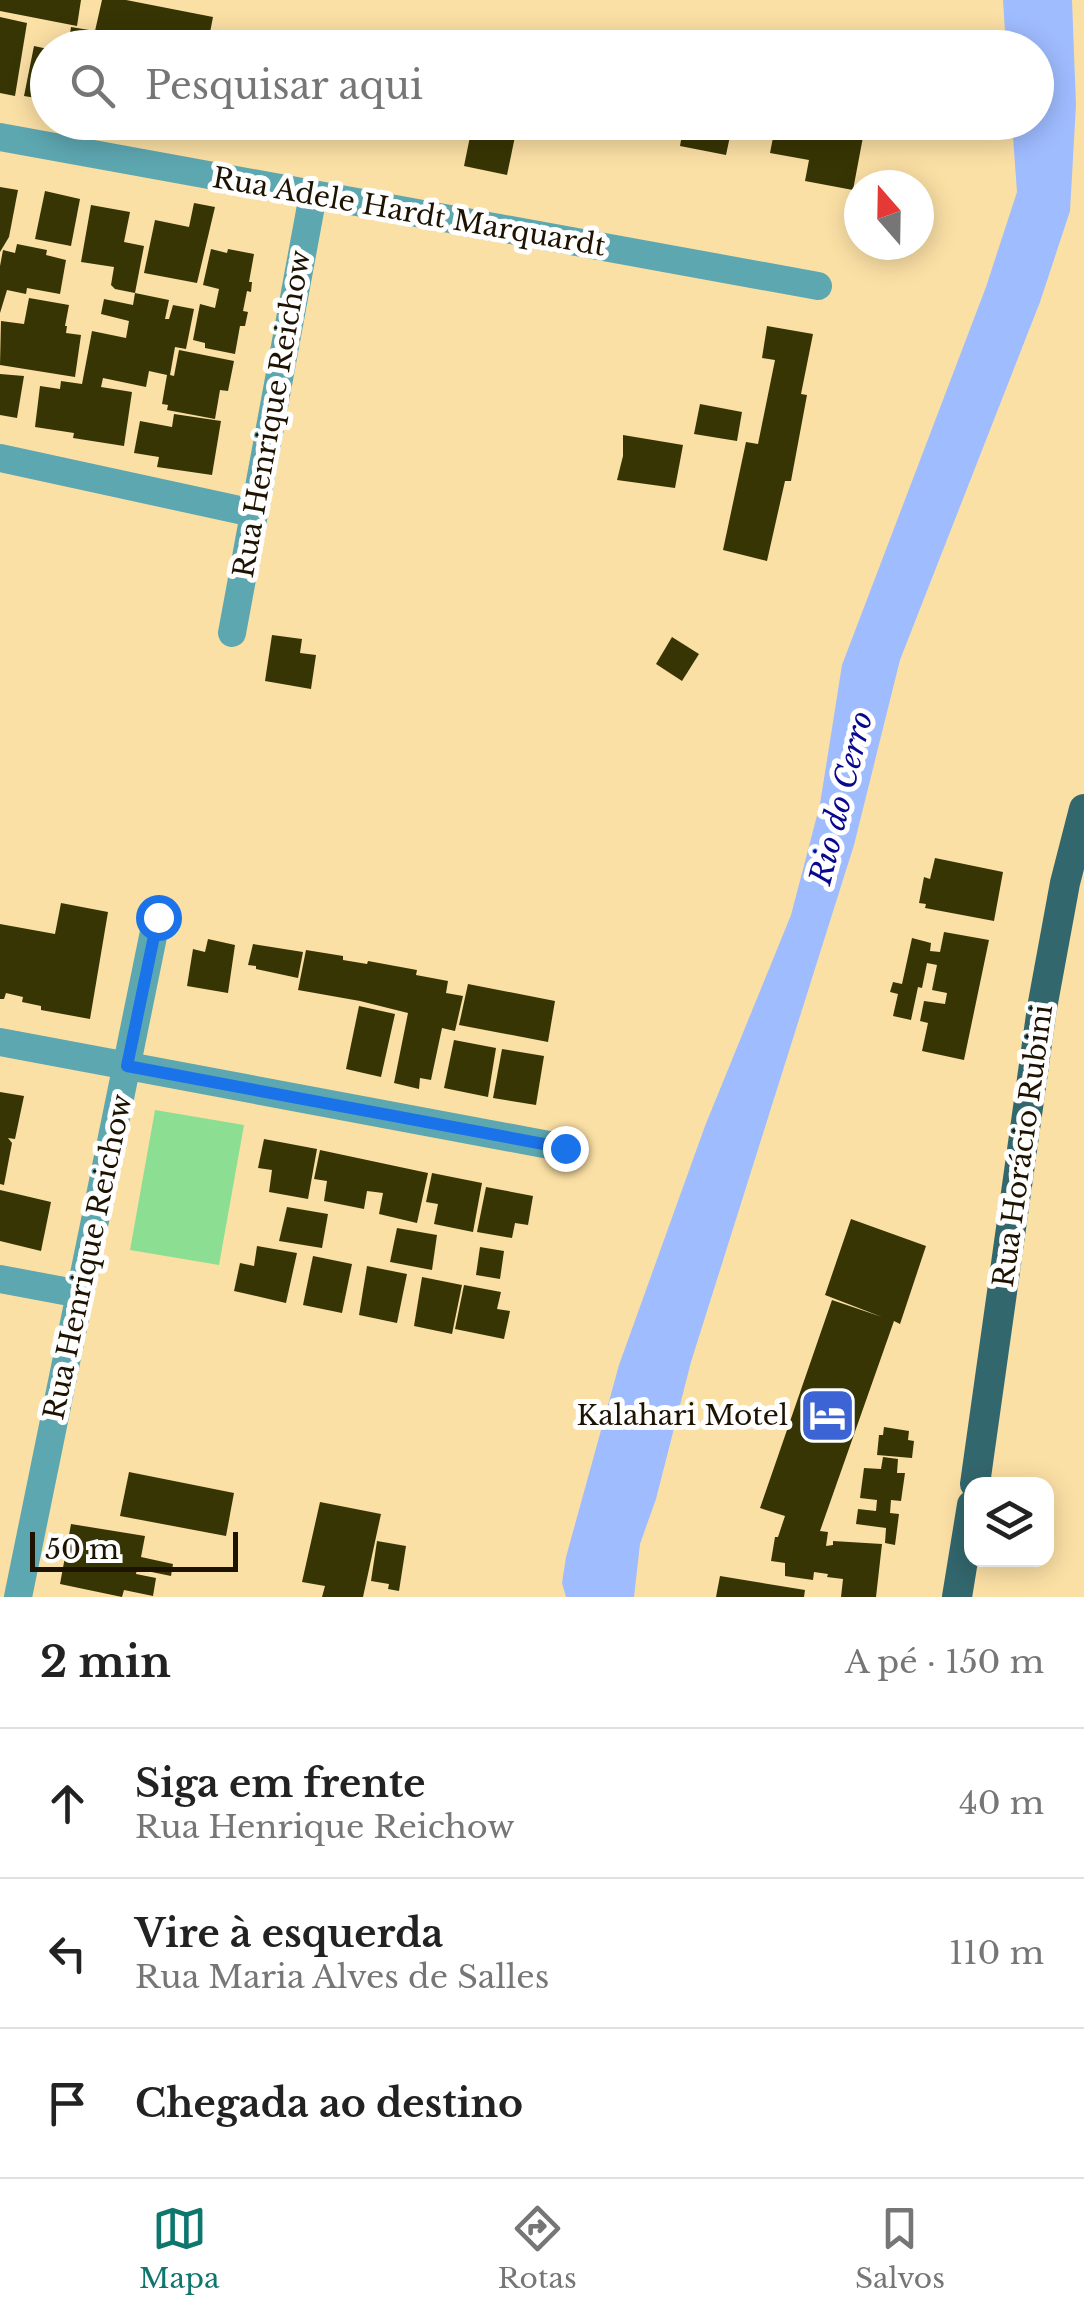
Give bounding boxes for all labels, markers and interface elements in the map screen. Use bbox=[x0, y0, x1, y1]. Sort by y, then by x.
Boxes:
search box bbox=[30, 30, 1054, 140]
icon: search bbox=[65, 58, 120, 113]
text: Pesquisar aqui bbox=[145, 62, 423, 109]
street label: Rua Adele Hardt Marquardt bbox=[210, 160, 609, 264]
north arrow bbox=[844, 170, 934, 260]
street label: Rua Henrique Reichow bbox=[226, 247, 318, 581]
water label: Rio do Cerro bbox=[801, 708, 880, 889]
route start bbox=[136, 895, 182, 941]
street label: Rua Horácio Rubini bbox=[986, 1003, 1060, 1289]
street label: Rua Henrique Reichow bbox=[36, 1091, 140, 1423]
route end bbox=[543, 1126, 589, 1172]
hotel icon: Kalahari Motel bbox=[797, 1385, 857, 1445]
place label: Kalahari Motel bbox=[577, 1398, 788, 1433]
map controls bbox=[964, 1477, 1054, 1567]
button: layers bbox=[964, 1477, 1054, 1567]
scale bar bbox=[30, 1527, 238, 1572]
text: 50 m bbox=[45, 1532, 119, 1567]
text: 2 min bbox=[40, 1636, 171, 1688]
text: A pé · 150 m bbox=[845, 1642, 1044, 1682]
text: Siga em frente bbox=[135, 1760, 426, 1807]
icon: ahead bbox=[40, 1776, 95, 1831]
text: 40 m bbox=[959, 1783, 1044, 1823]
text: Rua Henrique Reichow bbox=[135, 1807, 514, 1847]
text: Vire à esquerda bbox=[135, 1910, 443, 1957]
icon: left bbox=[40, 1926, 95, 1981]
text: 110 m bbox=[949, 1933, 1044, 1973]
text: Rua Maria Alves de Salles bbox=[135, 1957, 549, 1997]
icon: arrive bbox=[40, 2076, 95, 2131]
text: Chegada ao destino bbox=[135, 2080, 523, 2127]
tab: Mapa bbox=[139, 2201, 220, 2296]
tab: Rotas bbox=[498, 2201, 577, 2296]
tab: Salvos bbox=[855, 2201, 945, 2296]

